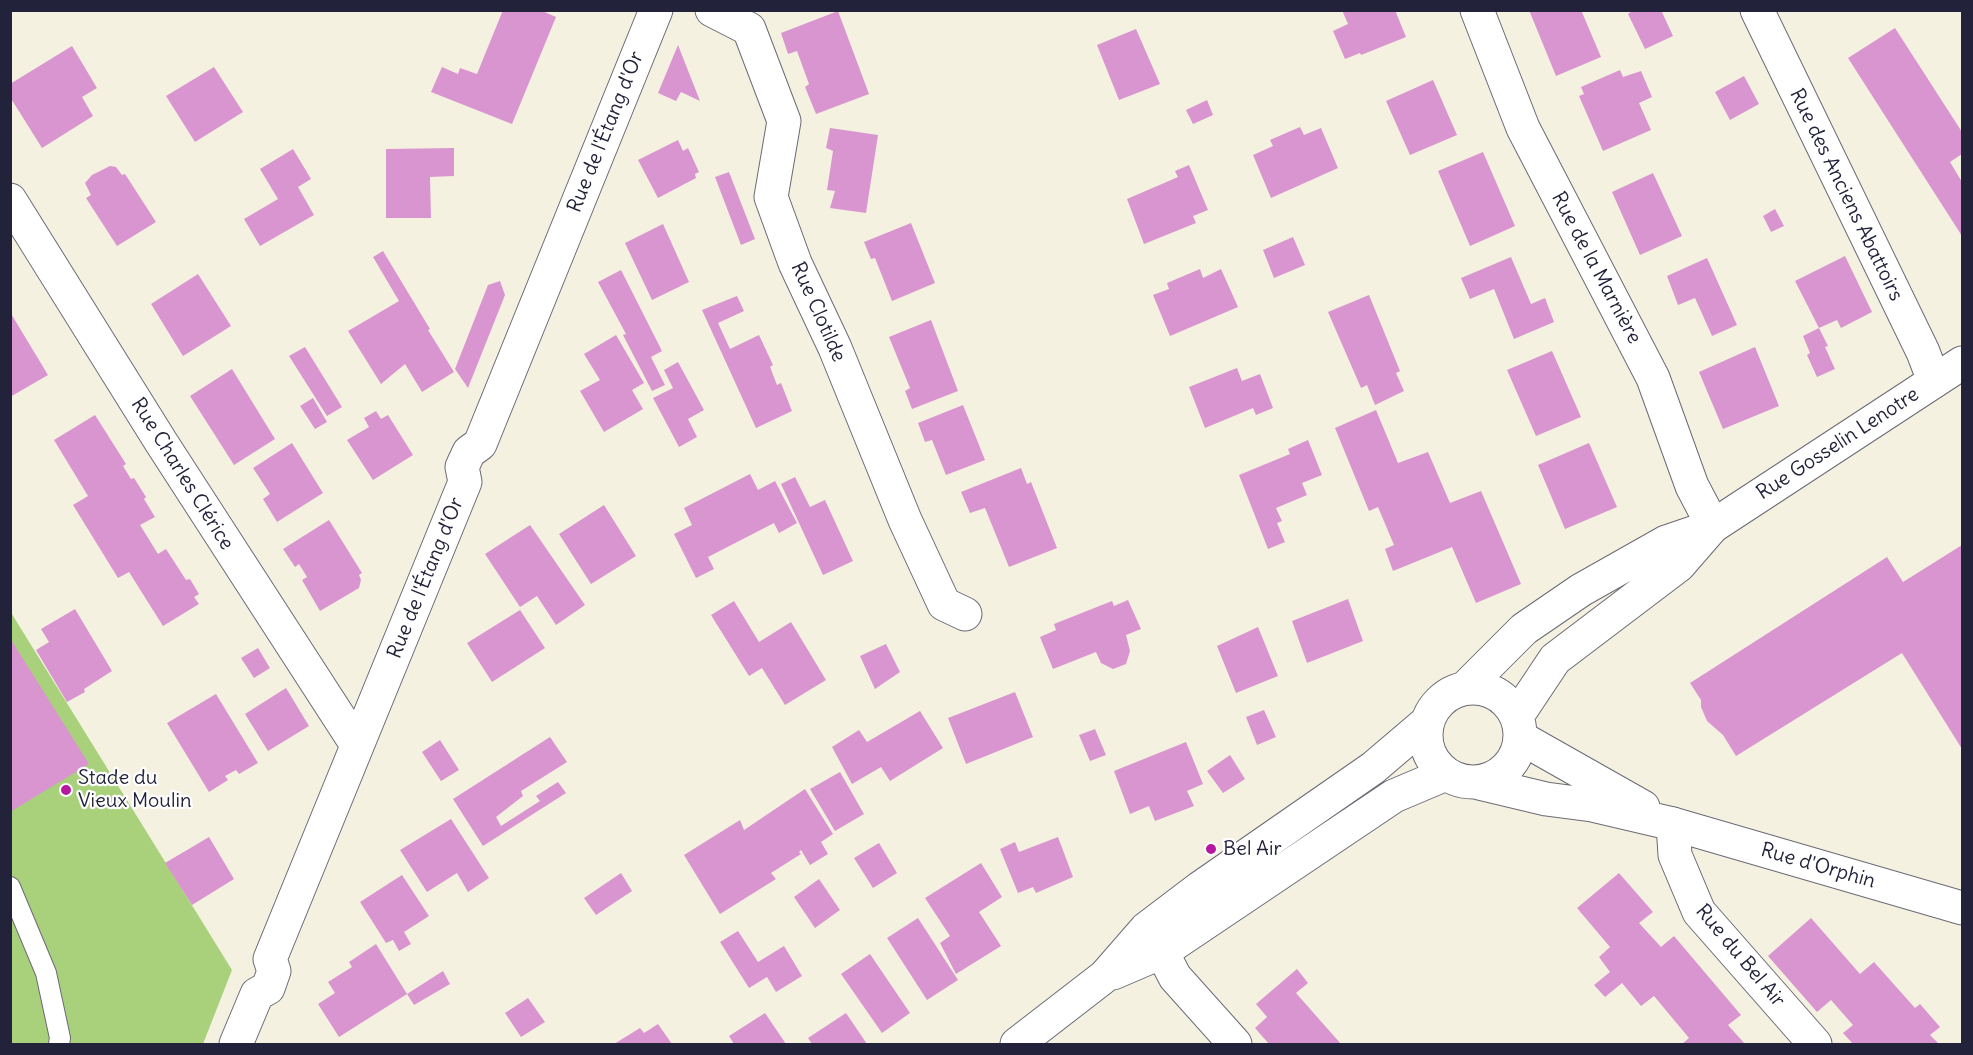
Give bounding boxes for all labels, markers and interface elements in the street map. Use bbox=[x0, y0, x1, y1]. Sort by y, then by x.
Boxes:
street label: Rue de l'Étang d'Or bbox=[563, 48, 649, 216]
street label: Rue des Anciens Abattoirs bbox=[1784, 85, 1908, 305]
street label: Rue de la Marnière bbox=[1546, 188, 1646, 348]
street label: Rue Clotilde bbox=[785, 258, 851, 366]
street label: Rue Gosselin Lenotre bbox=[1752, 383, 1924, 505]
street label: Rue Charles Clérice bbox=[126, 394, 238, 554]
street label: Rue de l'Étang d'Or bbox=[383, 494, 469, 662]
place label: Stade du Vieux Moulin bbox=[78, 766, 192, 813]
marker: Stade du Vieux Moulin bbox=[59, 783, 73, 797]
place label: Bel Air bbox=[1223, 837, 1282, 861]
street label: Rue d'Orphin bbox=[1758, 838, 1878, 894]
marker: Bel Air bbox=[1204, 842, 1218, 856]
street label: Rue du Bel Air bbox=[1690, 900, 1790, 1012]

